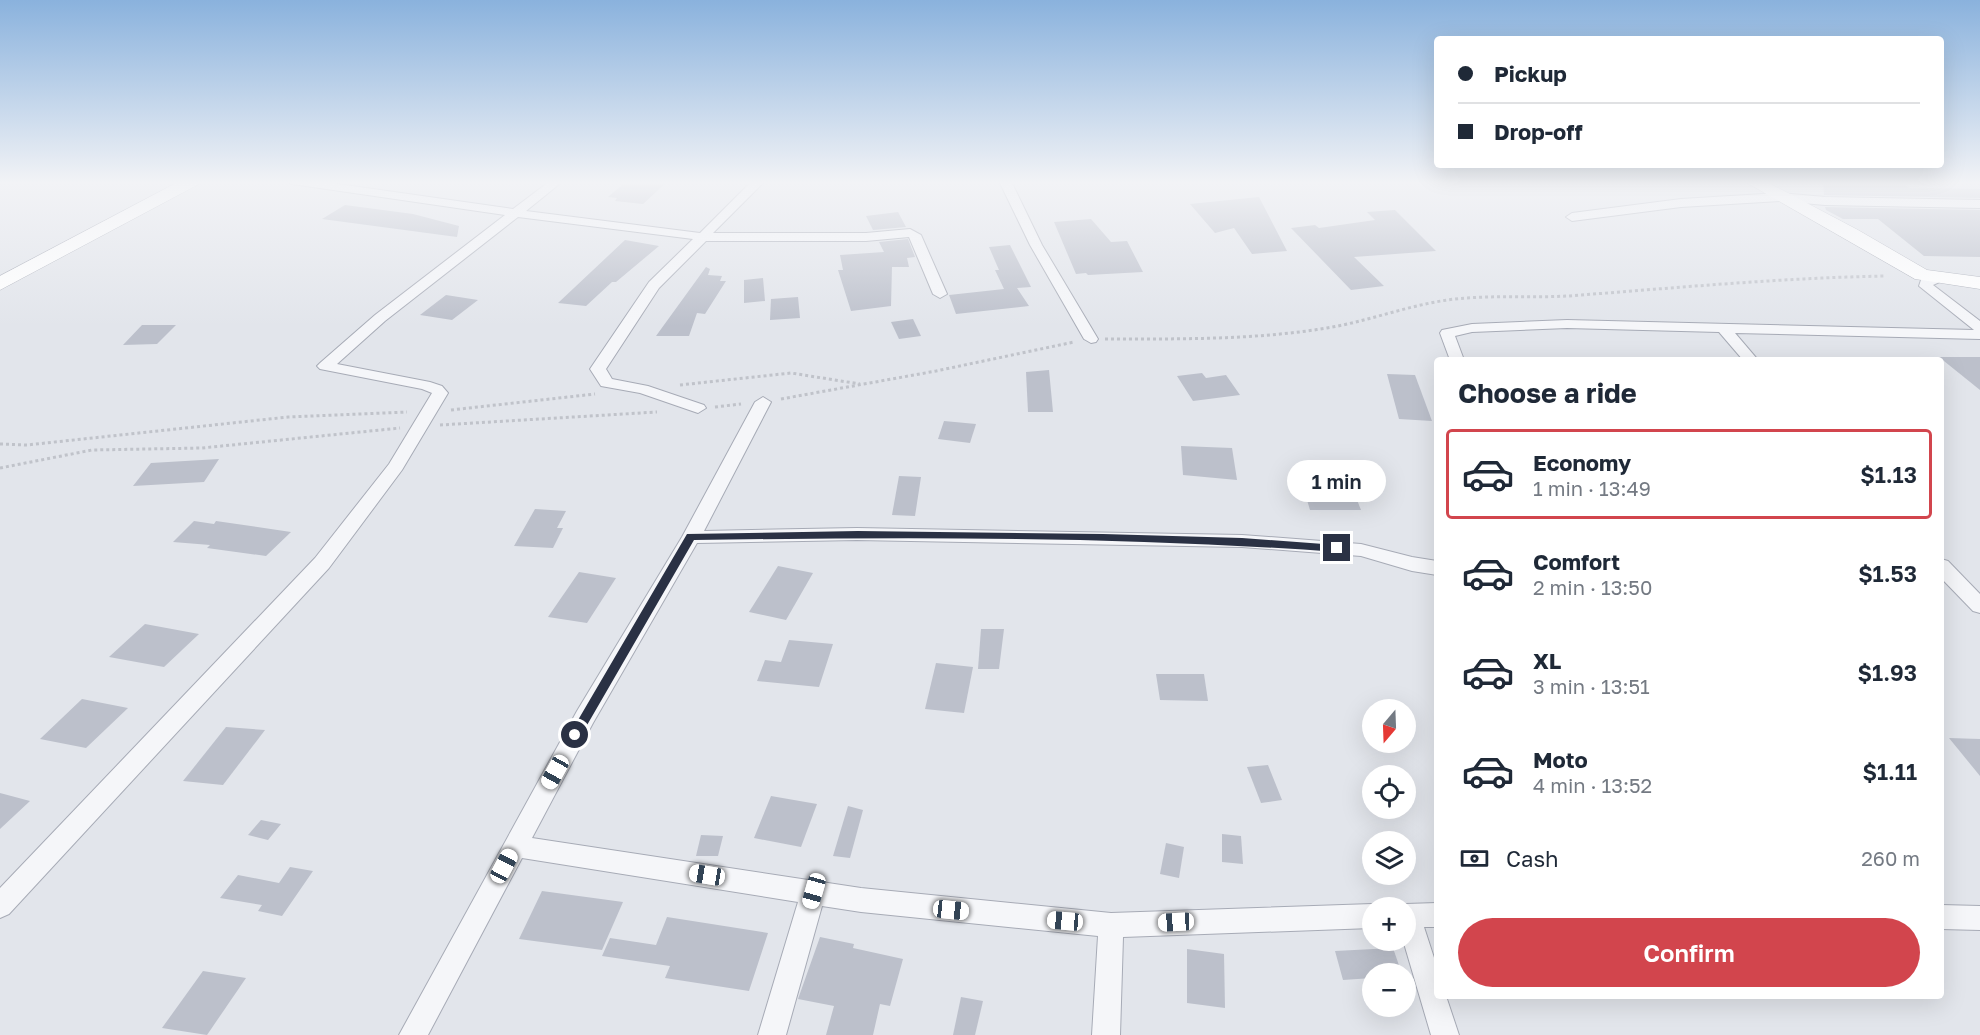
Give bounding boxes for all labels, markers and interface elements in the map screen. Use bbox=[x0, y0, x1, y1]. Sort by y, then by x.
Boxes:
text: Pickup bbox=[1494, 60, 1567, 87]
text: Drop-off bbox=[1494, 118, 1583, 145]
text: Choose a ride bbox=[1458, 377, 1637, 409]
icon: car bbox=[1461, 447, 1515, 501]
text: Economy bbox=[1533, 449, 1631, 476]
callout: 1 min bbox=[1288, 461, 1386, 503]
text: $1.13 bbox=[1860, 461, 1917, 488]
text: 1 min bbox=[1311, 469, 1362, 493]
text: 1 min · 13:49 bbox=[1533, 476, 1651, 500]
route end bbox=[1323, 534, 1350, 561]
icon: car bbox=[1461, 546, 1515, 600]
text: Comfort bbox=[1533, 548, 1620, 575]
text: $1.53 bbox=[1858, 560, 1917, 587]
text: 2 min · 13:50 bbox=[1533, 575, 1652, 599]
icon: car bbox=[1461, 645, 1515, 699]
text: XL bbox=[1533, 647, 1561, 674]
text: $1.93 bbox=[1858, 659, 1917, 686]
text: 3 min · 13:51 bbox=[1533, 674, 1650, 698]
north arrow bbox=[1362, 699, 1416, 753]
map controls bbox=[1362, 699, 1416, 1017]
route start bbox=[561, 721, 588, 748]
icon: car bbox=[1461, 744, 1515, 798]
text: Moto bbox=[1533, 746, 1588, 773]
car bbox=[538, 752, 572, 792]
text: $1.11 bbox=[1862, 758, 1917, 785]
button: locate bbox=[1362, 765, 1416, 819]
text: 4 min · 13:52 bbox=[1533, 773, 1652, 797]
button: layers bbox=[1362, 831, 1416, 885]
icon: cash bbox=[1458, 842, 1491, 875]
text: Cash bbox=[1506, 845, 1559, 872]
car bbox=[488, 846, 520, 886]
text: 260 m bbox=[1861, 846, 1920, 870]
car bbox=[688, 863, 726, 887]
car bbox=[800, 871, 828, 911]
button: + bbox=[1362, 897, 1416, 951]
car bbox=[932, 899, 970, 921]
car bbox=[1046, 910, 1084, 932]
car bbox=[1158, 912, 1194, 932]
button: Confirm bbox=[1458, 918, 1920, 987]
button: − bbox=[1362, 963, 1416, 1017]

